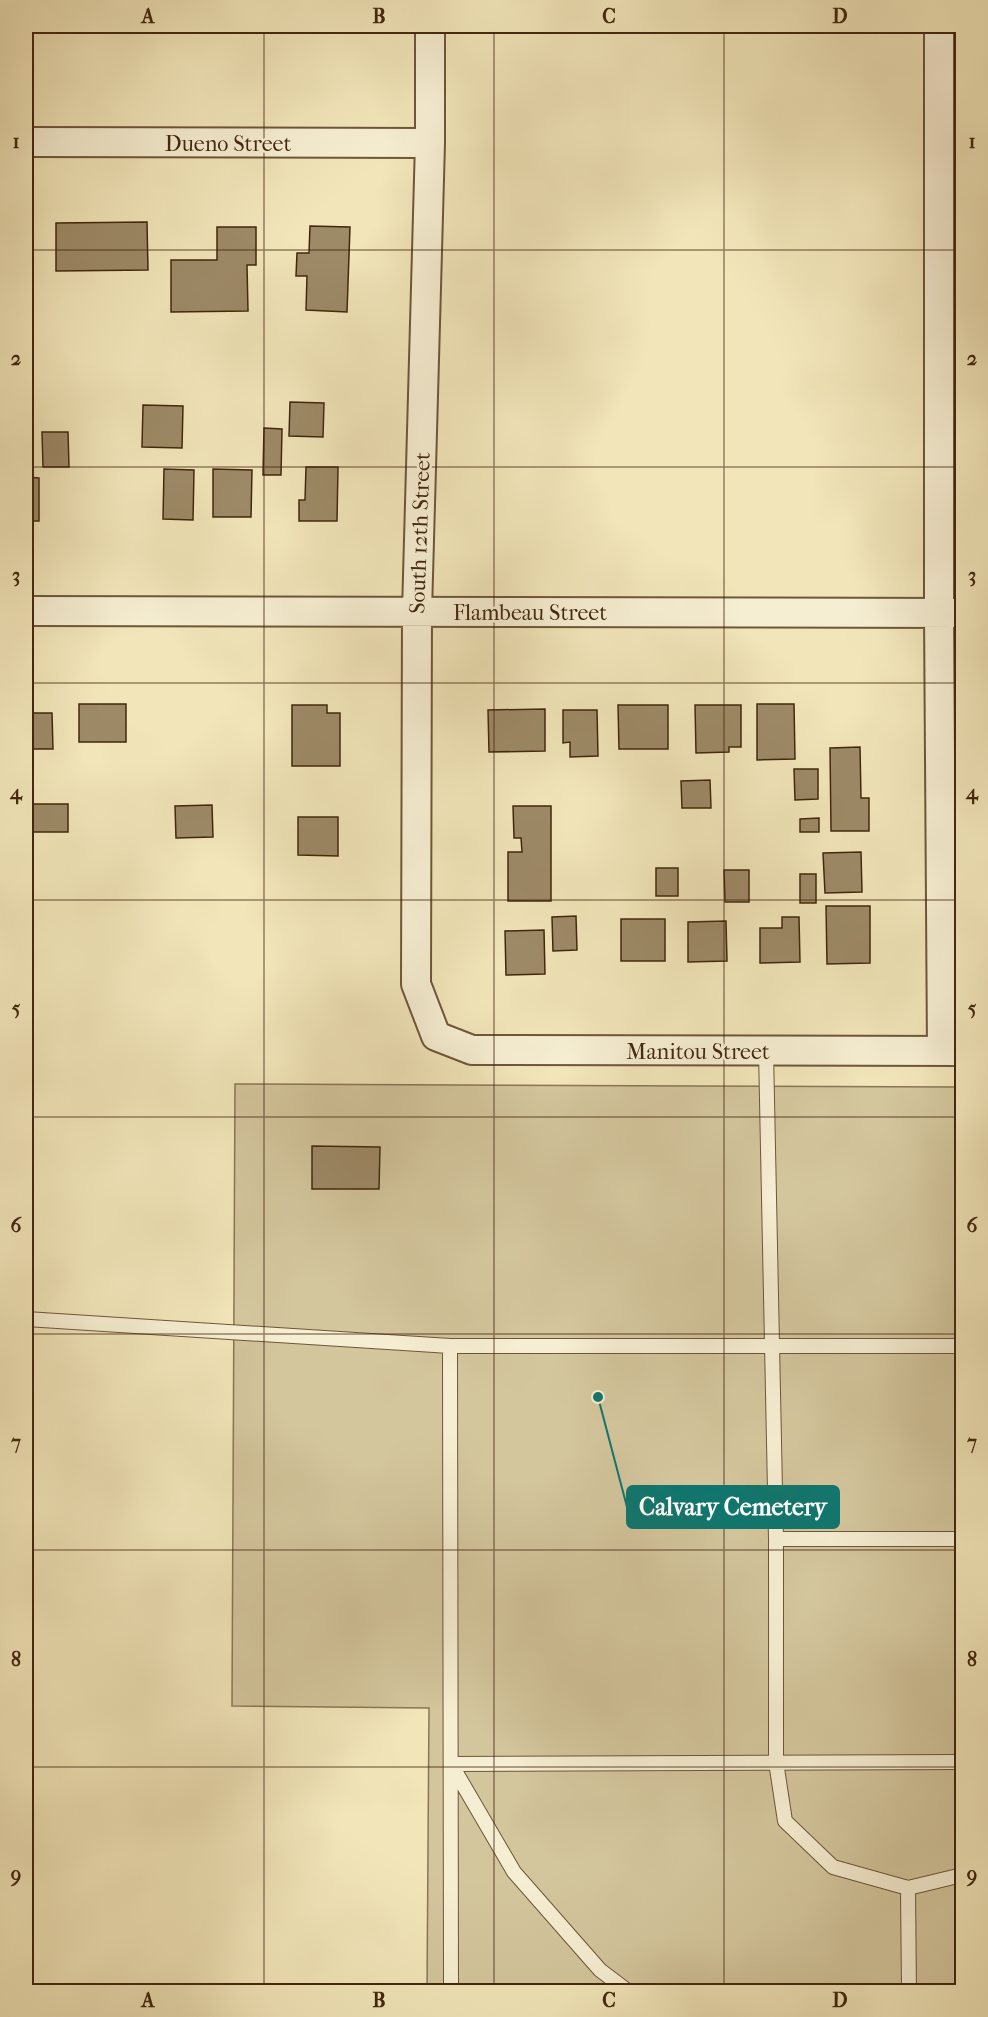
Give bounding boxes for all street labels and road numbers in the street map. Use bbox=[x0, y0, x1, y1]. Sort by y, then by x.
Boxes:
street label: Dueno Street bbox=[165, 131, 291, 157]
street label: South 12th Street bbox=[404, 452, 436, 614]
street label: Flambeau Street bbox=[453, 600, 607, 626]
street label: Manitou Street bbox=[626, 1039, 770, 1065]

